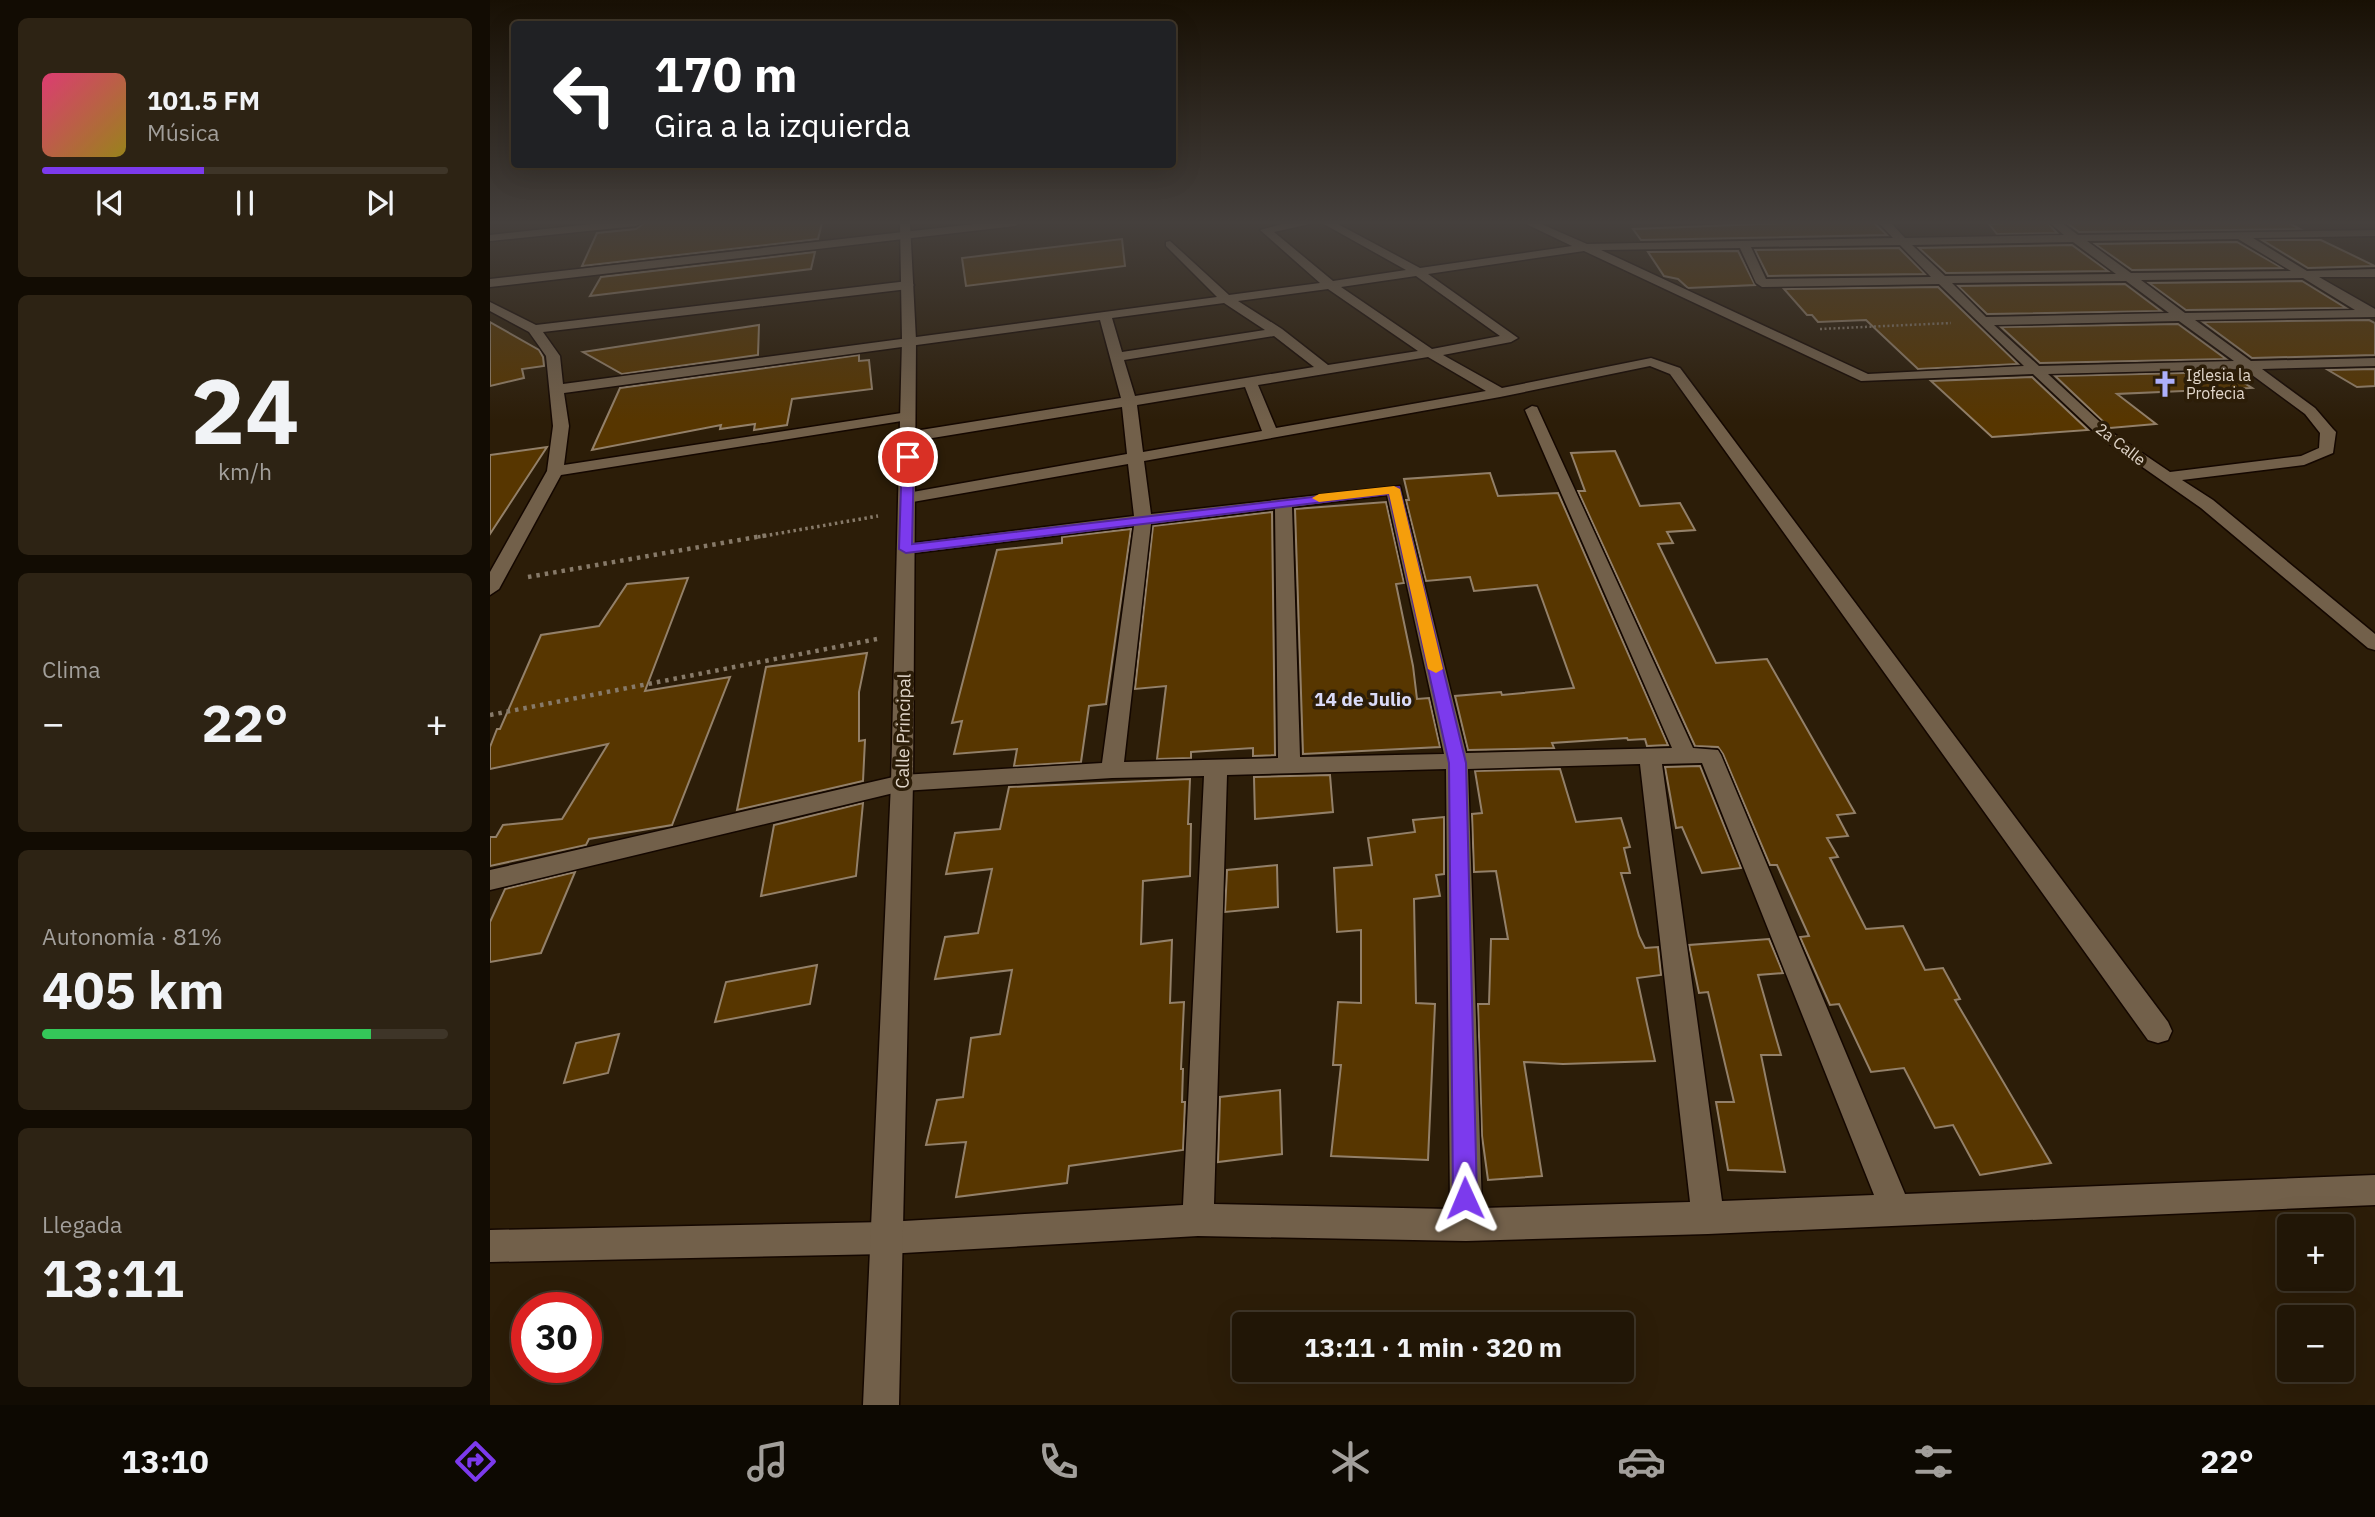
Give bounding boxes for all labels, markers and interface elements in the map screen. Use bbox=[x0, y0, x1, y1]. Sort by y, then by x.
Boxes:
text: 170 m bbox=[654, 42, 798, 105]
icon: left bbox=[539, 49, 630, 140]
text: 101.5 FM bbox=[147, 83, 260, 117]
text: Gira a la izquierda bbox=[654, 104, 911, 146]
text: Música bbox=[147, 117, 220, 147]
icon: previous bbox=[91, 184, 129, 222]
icon: pause bbox=[226, 184, 264, 222]
icon: next bbox=[361, 184, 399, 222]
text: 24 bbox=[190, 351, 300, 469]
place label: Iglesia la Profecia bbox=[2186, 365, 2251, 403]
church icon: Iglesia la Profecia bbox=[2150, 369, 2180, 399]
street label: 2a Calle bbox=[2092, 418, 2150, 470]
pin bbox=[878, 427, 938, 487]
icon: arrive bbox=[889, 438, 927, 476]
text: km/h bbox=[218, 456, 272, 486]
text: Clima bbox=[42, 654, 101, 684]
street label: Calle Principal bbox=[890, 673, 916, 789]
district label: 14 de Julio bbox=[1314, 687, 1412, 711]
text: 22° bbox=[202, 689, 288, 756]
text: − bbox=[42, 698, 65, 747]
text: + bbox=[425, 698, 448, 747]
text: Autonomía · 81% bbox=[42, 921, 222, 951]
text: 405 km bbox=[42, 956, 224, 1023]
position arrow bbox=[1428, 1161, 1502, 1235]
text: Llegada bbox=[42, 1209, 122, 1239]
map controls bbox=[2277, 1214, 2354, 1382]
button: + bbox=[2277, 1214, 2354, 1291]
text: 13:11 bbox=[42, 1244, 184, 1311]
speed limit sign: 30 bbox=[511, 1292, 602, 1383]
button: − bbox=[2277, 1305, 2354, 1382]
text: 13:11 · 1 min · 320 m bbox=[1304, 1330, 1562, 1364]
icon: directions bbox=[451, 1437, 500, 1486]
icon: music bbox=[743, 1437, 792, 1486]
icon: phone bbox=[1034, 1437, 1083, 1486]
icon: climate bbox=[1326, 1437, 1375, 1486]
icon: car bbox=[1617, 1437, 1666, 1486]
icon: filters bbox=[1909, 1437, 1958, 1486]
text: 13:10 bbox=[121, 1440, 209, 1482]
text: 22° bbox=[2200, 1440, 2254, 1482]

